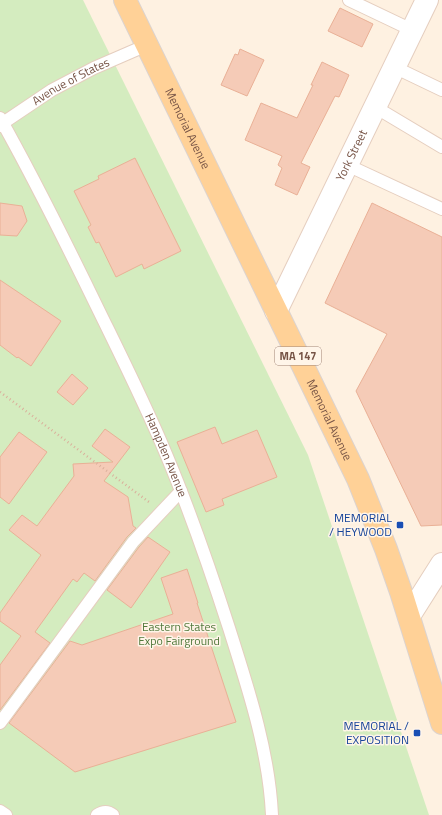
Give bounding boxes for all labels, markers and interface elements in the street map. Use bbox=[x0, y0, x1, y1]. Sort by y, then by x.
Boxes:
street label: Avenue of States bbox=[28, 52, 113, 110]
street label: Memorial Avenue bbox=[160, 85, 216, 172]
street label: York Street bbox=[330, 125, 372, 184]
road number: MA 147 bbox=[275, 347, 321, 365]
street label: Memorial Avenue bbox=[302, 376, 358, 464]
street label: Hampden Avenue bbox=[140, 410, 192, 500]
place label: MEMORIAL / HEYWOOD bbox=[329, 508, 392, 541]
marker: MEMORIAL / HEYWOOD bbox=[395, 520, 405, 530]
park label: Eastern States Expo Fairground bbox=[138, 617, 220, 650]
place label: MEMORIAL / EXPOSITION bbox=[343, 716, 409, 749]
marker: MEMORIAL / EXPOSITION bbox=[412, 728, 422, 738]

